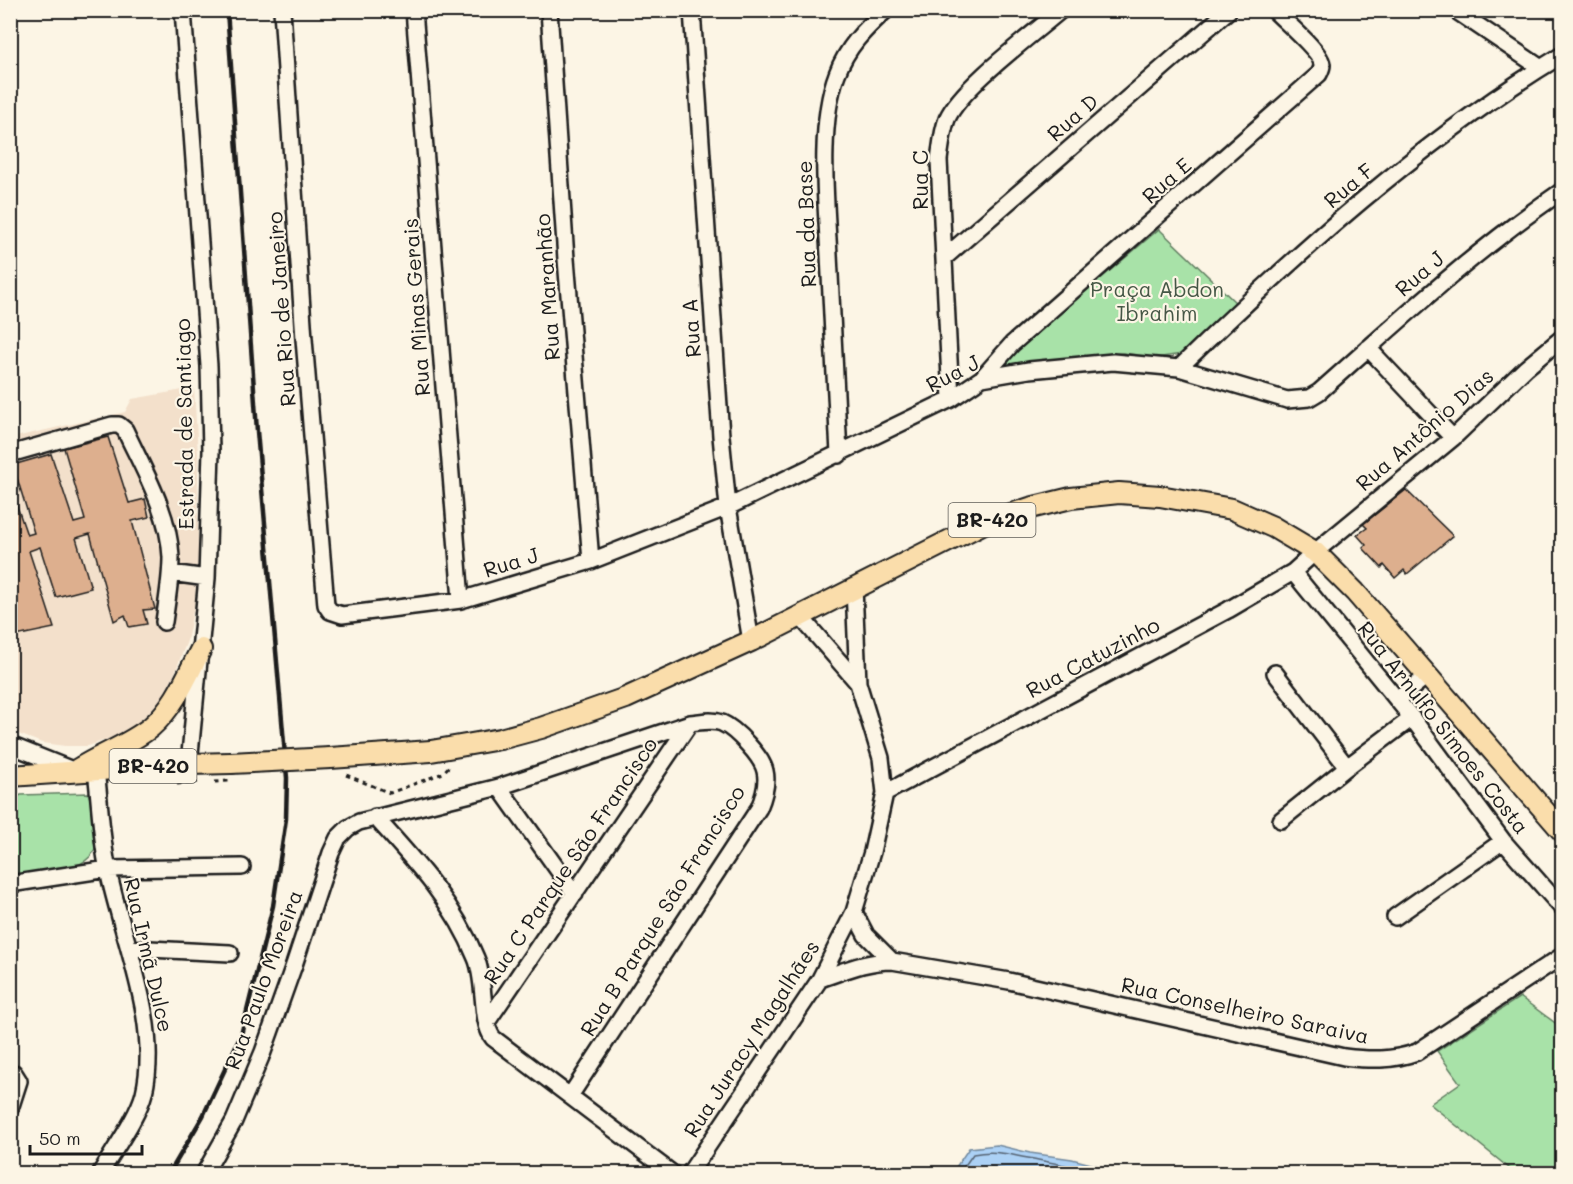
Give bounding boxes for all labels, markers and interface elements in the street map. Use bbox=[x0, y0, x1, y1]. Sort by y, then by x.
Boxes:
street label: Rua D bbox=[1041, 87, 1103, 146]
street label: Rua C bbox=[906, 150, 933, 210]
street label: Rua E bbox=[1136, 151, 1196, 209]
street label: Rua F bbox=[1318, 156, 1379, 213]
street label: Rua da Base bbox=[790, 160, 821, 288]
street label: Rua Rio de Janeiro bbox=[260, 211, 301, 408]
street label: Rua Maranhão bbox=[528, 213, 565, 361]
street label: Rua Minas Gerais bbox=[396, 217, 435, 397]
street label: Rua J bbox=[1389, 244, 1449, 302]
park label: Praça Abdon Ibrahim bbox=[1090, 275, 1224, 326]
street label: Rua A bbox=[675, 298, 706, 359]
street label: Estrada de Santiago bbox=[168, 318, 199, 530]
street label: Rua J bbox=[921, 348, 984, 397]
street label: Rua Antônio Dias bbox=[1350, 362, 1499, 496]
road number: BR-420 bbox=[948, 503, 1036, 537]
street label: Rua J bbox=[480, 540, 542, 583]
street label: Rua Catuzinho bbox=[1021, 610, 1164, 703]
street label: Rua Arnulfo Simoes Costa bbox=[1353, 615, 1536, 839]
street label: Rua C Parque São Francisco bbox=[477, 731, 663, 989]
road number: BR-420 bbox=[110, 749, 196, 783]
street label: Rua B Parque São Francisco bbox=[573, 780, 750, 1041]
street label: Rua Irmã Dulce bbox=[119, 875, 180, 1034]
street label: Rua Paulo Moreira bbox=[218, 886, 308, 1073]
street label: Rua Juracy Magalhães bbox=[677, 934, 825, 1142]
street label: Rua Conselheiro Saraiva bbox=[1119, 970, 1372, 1049]
scale bar bbox=[30, 1118, 142, 1156]
text: 50 m bbox=[39, 1126, 81, 1150]

